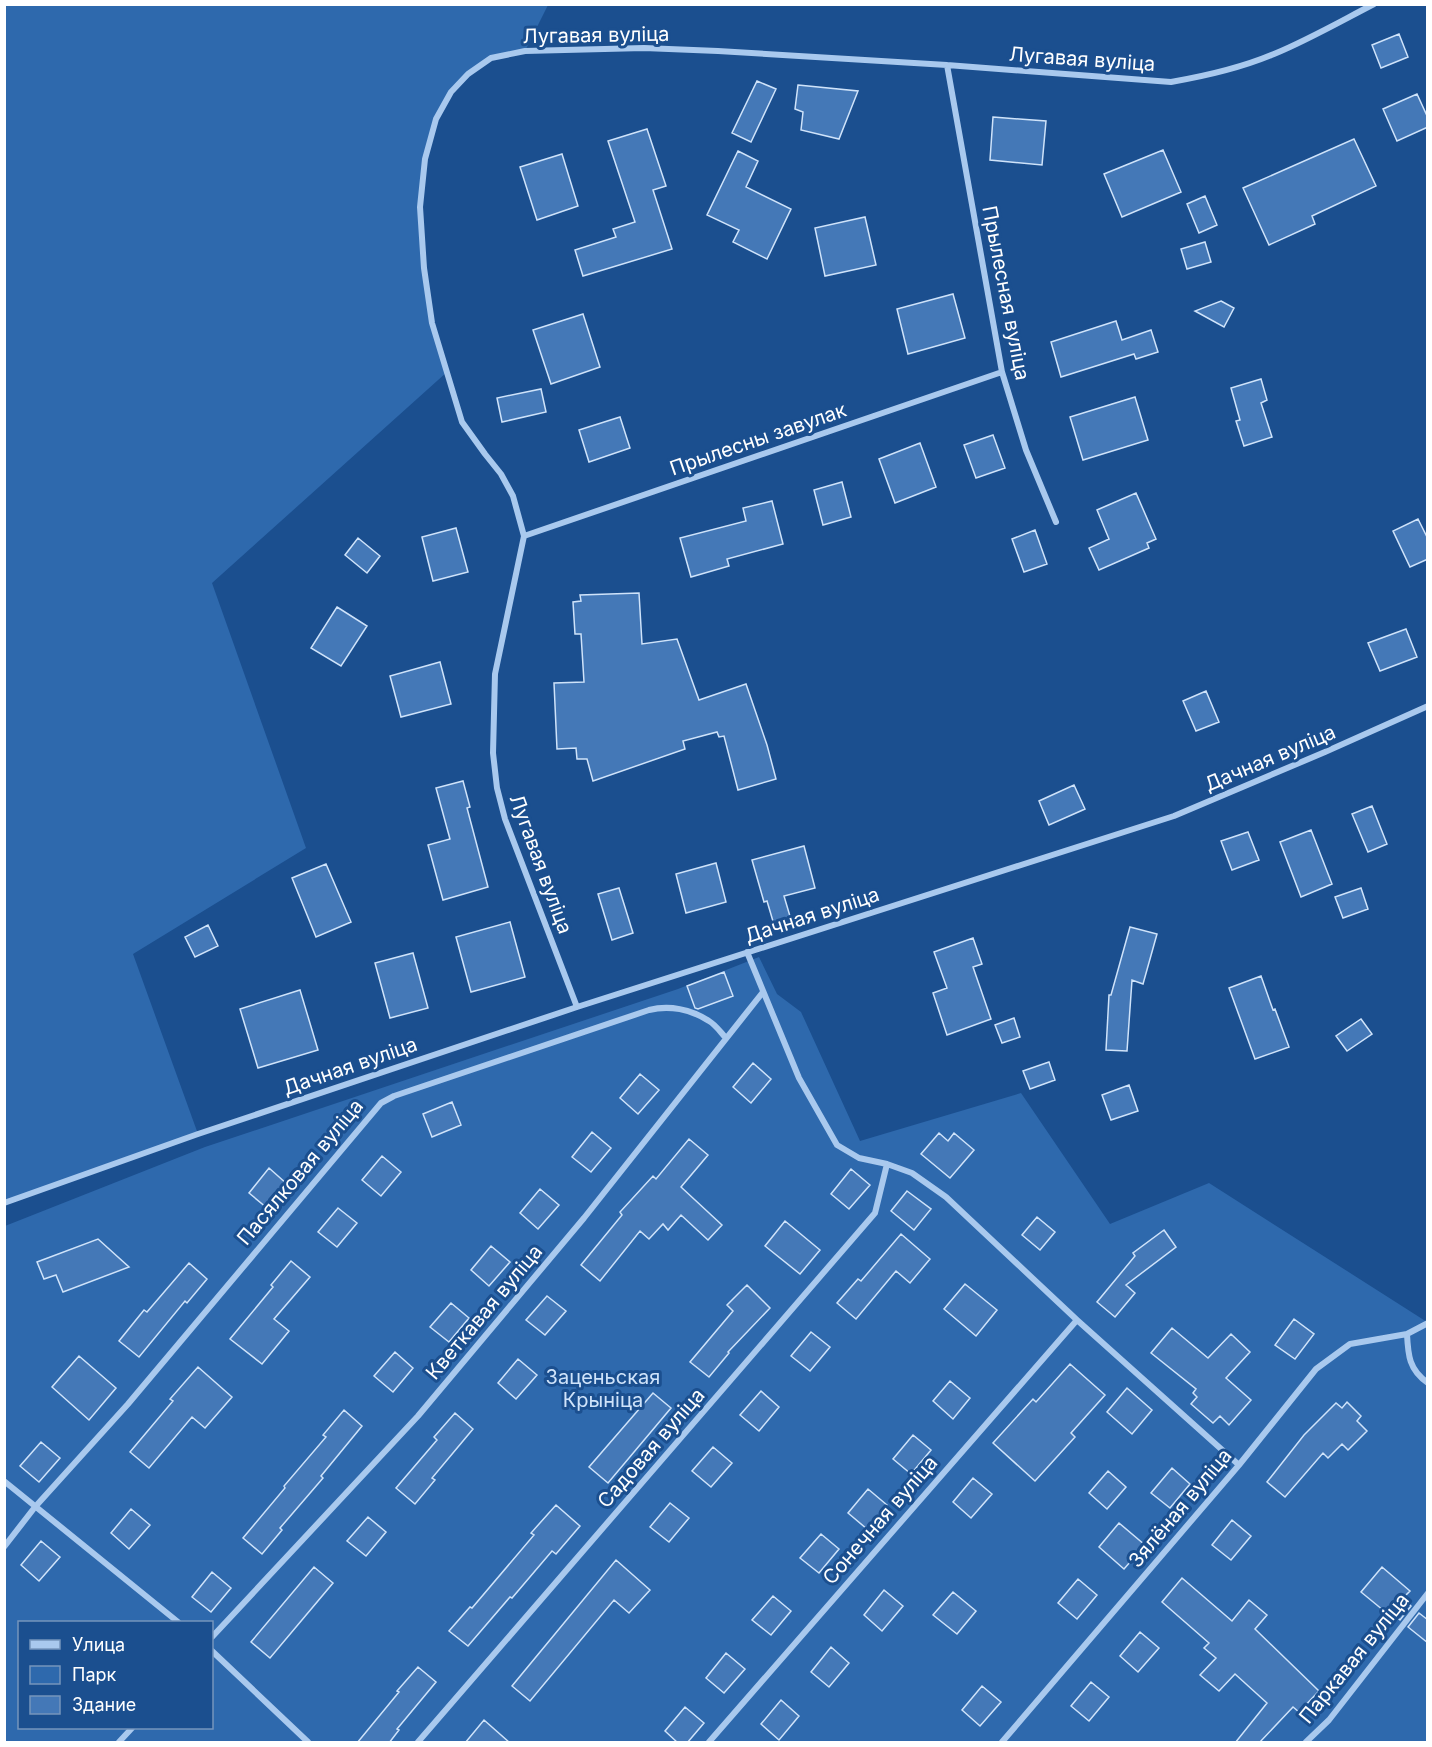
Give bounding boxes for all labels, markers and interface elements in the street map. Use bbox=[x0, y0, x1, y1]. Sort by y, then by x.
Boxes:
street label: Лугавая вуліца bbox=[522, 22, 670, 48]
street label: Лугавая вуліца bbox=[1008, 42, 1156, 76]
street label: Прылесная вуліца bbox=[977, 204, 1035, 382]
street label: Прылесны завулак bbox=[667, 397, 849, 480]
street label: Дачная вуліца bbox=[1201, 720, 1339, 796]
street label: Лугавая вуліца bbox=[505, 791, 577, 937]
street label: Дачная вуліца bbox=[742, 882, 882, 948]
street label: Дачная вуліца bbox=[280, 1032, 420, 1100]
street label: Пасялковая вуліца bbox=[232, 1094, 368, 1250]
street label: Кветкавая вуліца bbox=[421, 1240, 547, 1384]
park label: Заценьская Крыніца bbox=[546, 1365, 660, 1412]
street label: Садовая вуліца bbox=[592, 1383, 710, 1513]
street label: Зялёная вуліца bbox=[1123, 1444, 1237, 1572]
street label: Сонечная вуліца bbox=[818, 1451, 942, 1589]
street label: Паркавая вуліца bbox=[1294, 1588, 1414, 1728]
legend bbox=[18, 1621, 213, 1729]
text: Улица bbox=[72, 1634, 125, 1655]
text: Парк bbox=[72, 1664, 117, 1685]
text: Здание bbox=[72, 1694, 136, 1715]

